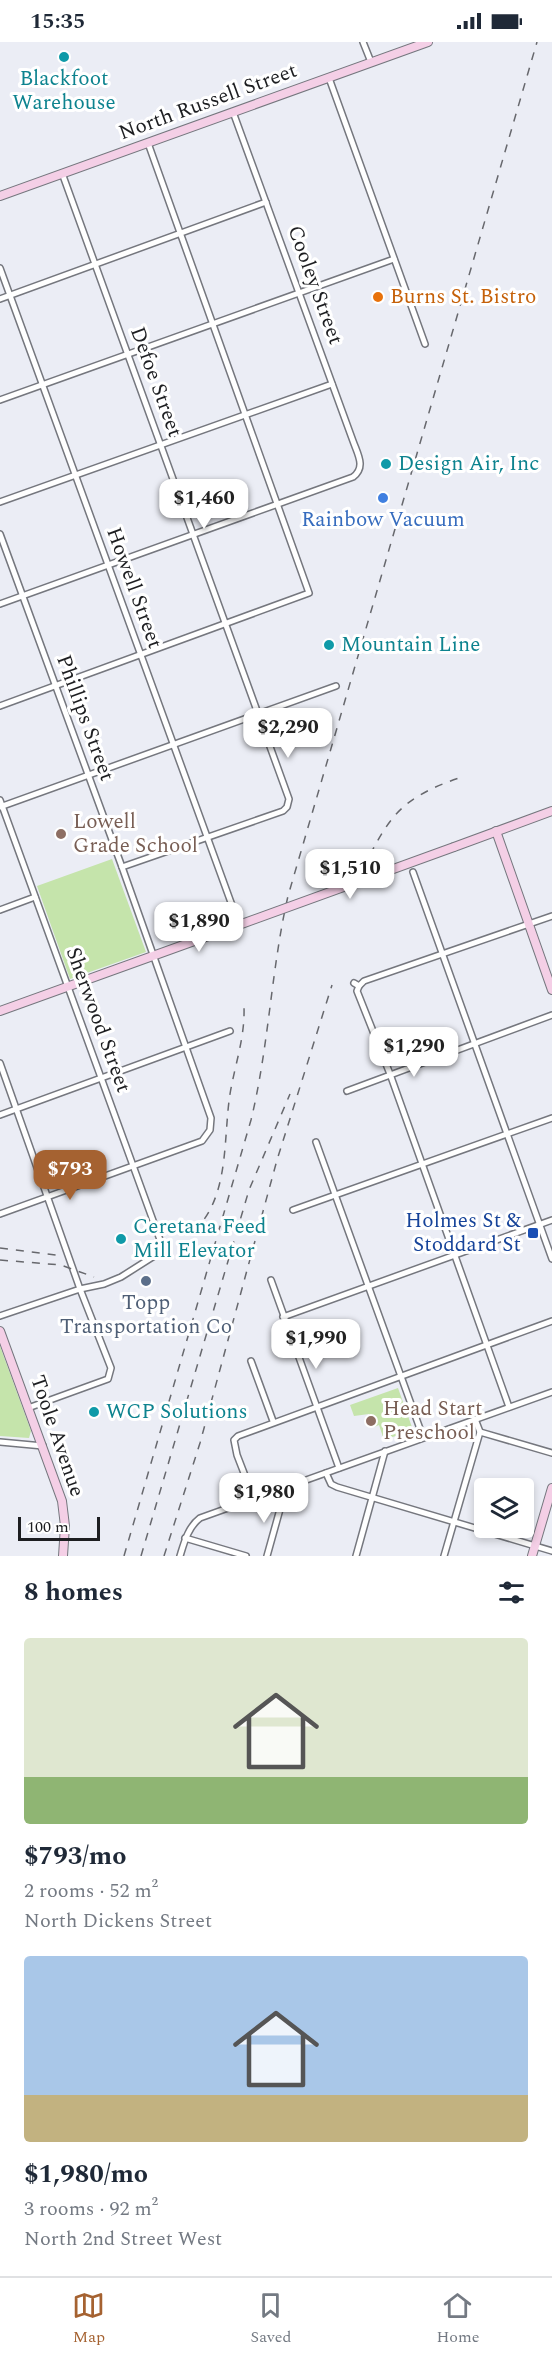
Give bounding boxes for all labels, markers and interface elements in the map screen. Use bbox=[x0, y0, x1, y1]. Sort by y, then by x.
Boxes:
text: 15:35 bbox=[30, 5, 85, 38]
marker: Blackfoot Warehouse bbox=[57, 50, 71, 64]
street label: North Russell Street bbox=[114, 55, 302, 149]
place label: Blackfoot Warehouse bbox=[12, 63, 116, 119]
street label: Cooley Street bbox=[279, 221, 351, 349]
place label: Burns St. Bistro bbox=[390, 281, 536, 313]
marker: Burns St. Bistro bbox=[371, 290, 385, 304]
street label: Defoe Street bbox=[121, 322, 191, 442]
place label: Design Air, Inc bbox=[398, 448, 539, 480]
marker: Design Air, Inc bbox=[379, 457, 393, 471]
pin: $1,460 bbox=[155, 479, 253, 530]
text: $1,460 bbox=[173, 483, 235, 513]
marker: Rainbow Vacuum bbox=[376, 491, 390, 505]
place label: Rainbow Vacuum bbox=[301, 504, 465, 536]
street label: Howell Street bbox=[97, 523, 171, 653]
place label: Mountain Line bbox=[341, 629, 480, 661]
marker: Mountain Line bbox=[322, 638, 336, 652]
street label: Phillips Street bbox=[47, 650, 123, 786]
pin: $2,290 bbox=[239, 708, 337, 759]
text: $2,290 bbox=[257, 712, 319, 742]
place label: Lowell Grade School bbox=[73, 806, 198, 862]
marker: Lowell Grade School bbox=[54, 827, 68, 841]
pin: $1,510 bbox=[301, 849, 399, 900]
text: $1,510 bbox=[319, 853, 381, 883]
pin: $1,890 bbox=[150, 902, 248, 953]
text: $1,890 bbox=[168, 906, 230, 936]
street label: Sherwood Street bbox=[57, 943, 139, 1097]
pin: $1,290 bbox=[365, 1027, 463, 1078]
text: $1,290 bbox=[383, 1031, 445, 1061]
pin: $793 bbox=[34, 1150, 106, 1201]
text: $793 bbox=[48, 1154, 92, 1184]
place label: Holmes St & Stoddard St bbox=[405, 1205, 521, 1261]
place label: Ceretana Feed Mill Elevator bbox=[133, 1211, 267, 1267]
marker: Holmes St & Stoddard St bbox=[526, 1226, 540, 1240]
marker: Ceretana Feed Mill Elevator bbox=[114, 1232, 128, 1246]
marker: Topp Transportation Co bbox=[139, 1274, 153, 1288]
place label: Topp Transportation Co bbox=[60, 1287, 232, 1343]
pin: $1,990 bbox=[267, 1319, 365, 1370]
text: $1,990 bbox=[285, 1323, 347, 1353]
street label: Toole Avenue bbox=[21, 1371, 93, 1501]
place label: Head Start Preschool bbox=[383, 1393, 482, 1449]
place label: WCP Solutions bbox=[106, 1396, 248, 1428]
marker: WCP Solutions bbox=[87, 1405, 101, 1419]
marker: Head Start Preschool bbox=[364, 1414, 378, 1428]
pin: $1,980 bbox=[215, 1473, 313, 1524]
text: $1,980 bbox=[233, 1477, 295, 1507]
map controls bbox=[474, 1478, 534, 1538]
button: layers bbox=[474, 1478, 534, 1538]
scale bar bbox=[18, 1514, 100, 1542]
text: 100 m bbox=[27, 1515, 69, 1539]
text: 8 homes bbox=[24, 1572, 123, 1612]
icon: filters bbox=[495, 1576, 528, 1609]
icon: home bbox=[222, 1677, 330, 1785]
text: $793/mo bbox=[24, 1836, 127, 1876]
text: 2 rooms · 52 m² bbox=[24, 1876, 158, 1906]
text: North Dickens Street bbox=[24, 1906, 212, 1936]
icon: home bbox=[222, 1995, 330, 2103]
text: $1,980/mo bbox=[24, 2154, 148, 2194]
text: 3 rooms · 92 m² bbox=[24, 2194, 158, 2224]
text: North 2nd Street West bbox=[24, 2224, 222, 2254]
tab: Map bbox=[72, 2289, 105, 2349]
tab: Saved bbox=[250, 2289, 291, 2349]
tab: Home bbox=[436, 2289, 480, 2349]

